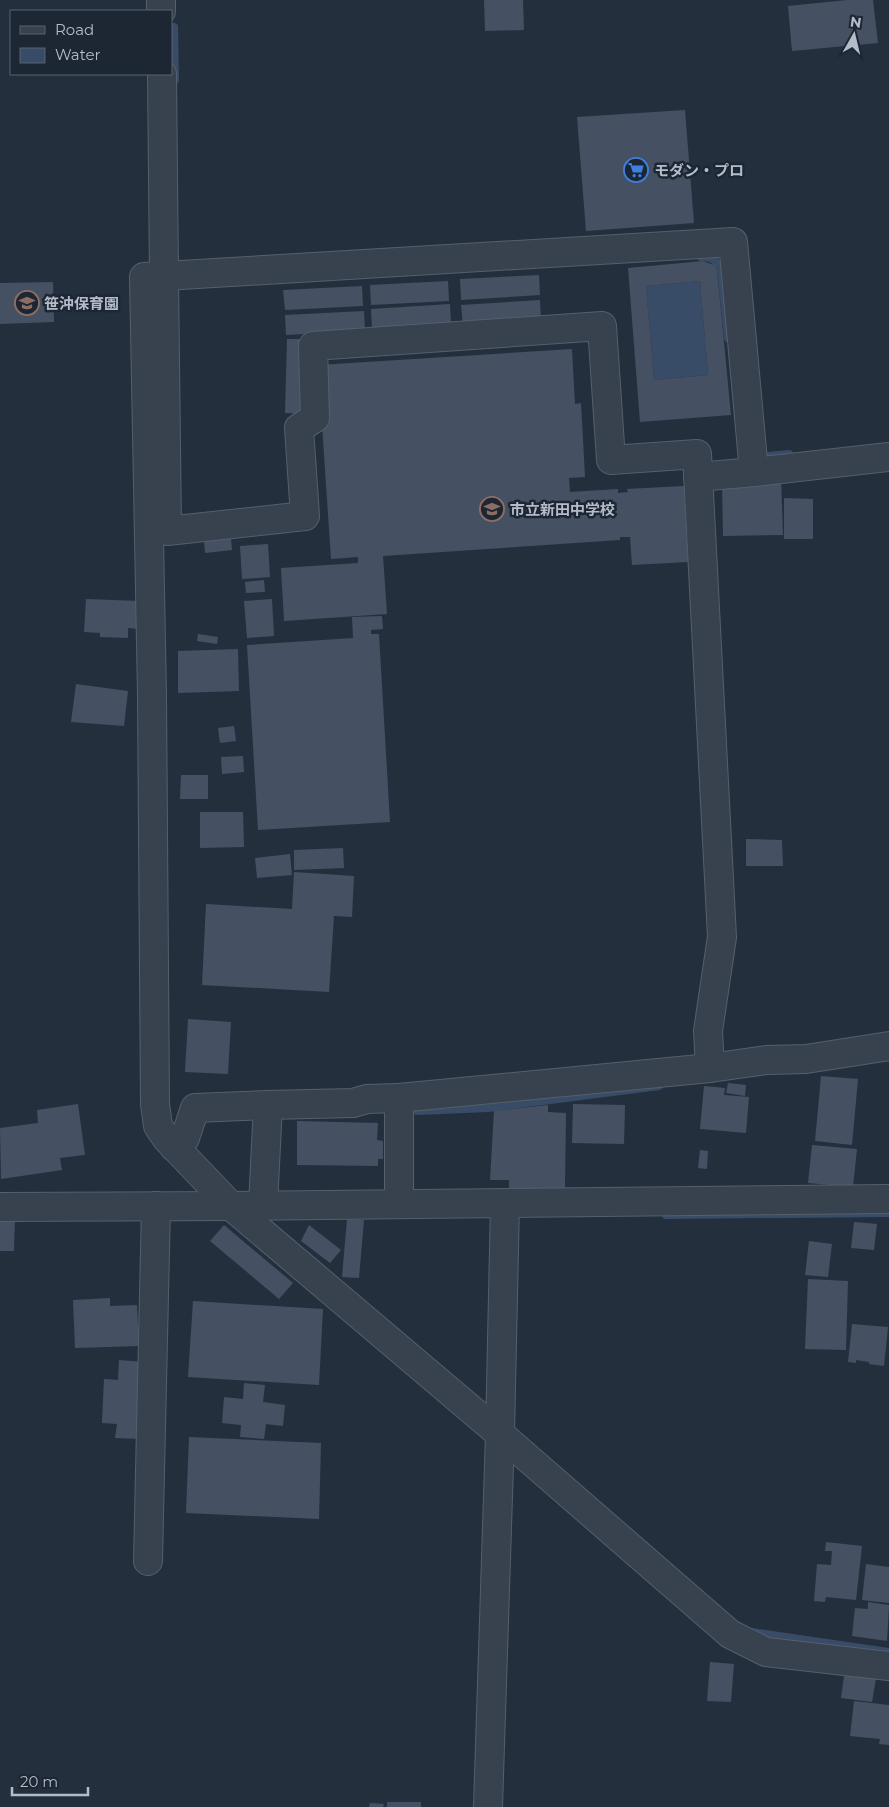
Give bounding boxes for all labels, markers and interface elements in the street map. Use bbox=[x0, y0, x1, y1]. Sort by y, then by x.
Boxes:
legend bbox=[10, 10, 172, 75]
north arrow bbox=[829, 10, 879, 60]
text: N bbox=[849, 12, 863, 32]
text: Road bbox=[55, 20, 94, 39]
text: Water bbox=[55, 45, 101, 64]
supermarket icon: モダン・プロ bbox=[623, 157, 649, 183]
place label: モダン・プロ bbox=[654, 161, 744, 180]
school or university icon: 笹沖保育園 bbox=[14, 290, 40, 316]
place label: 笹沖保育園 bbox=[44, 294, 119, 313]
school or university icon: 市立新田中学校 bbox=[479, 496, 505, 522]
place label: 市立新田中学校 bbox=[510, 500, 615, 519]
scale bar bbox=[12, 1764, 89, 1796]
text: 20 m bbox=[20, 1772, 58, 1791]

